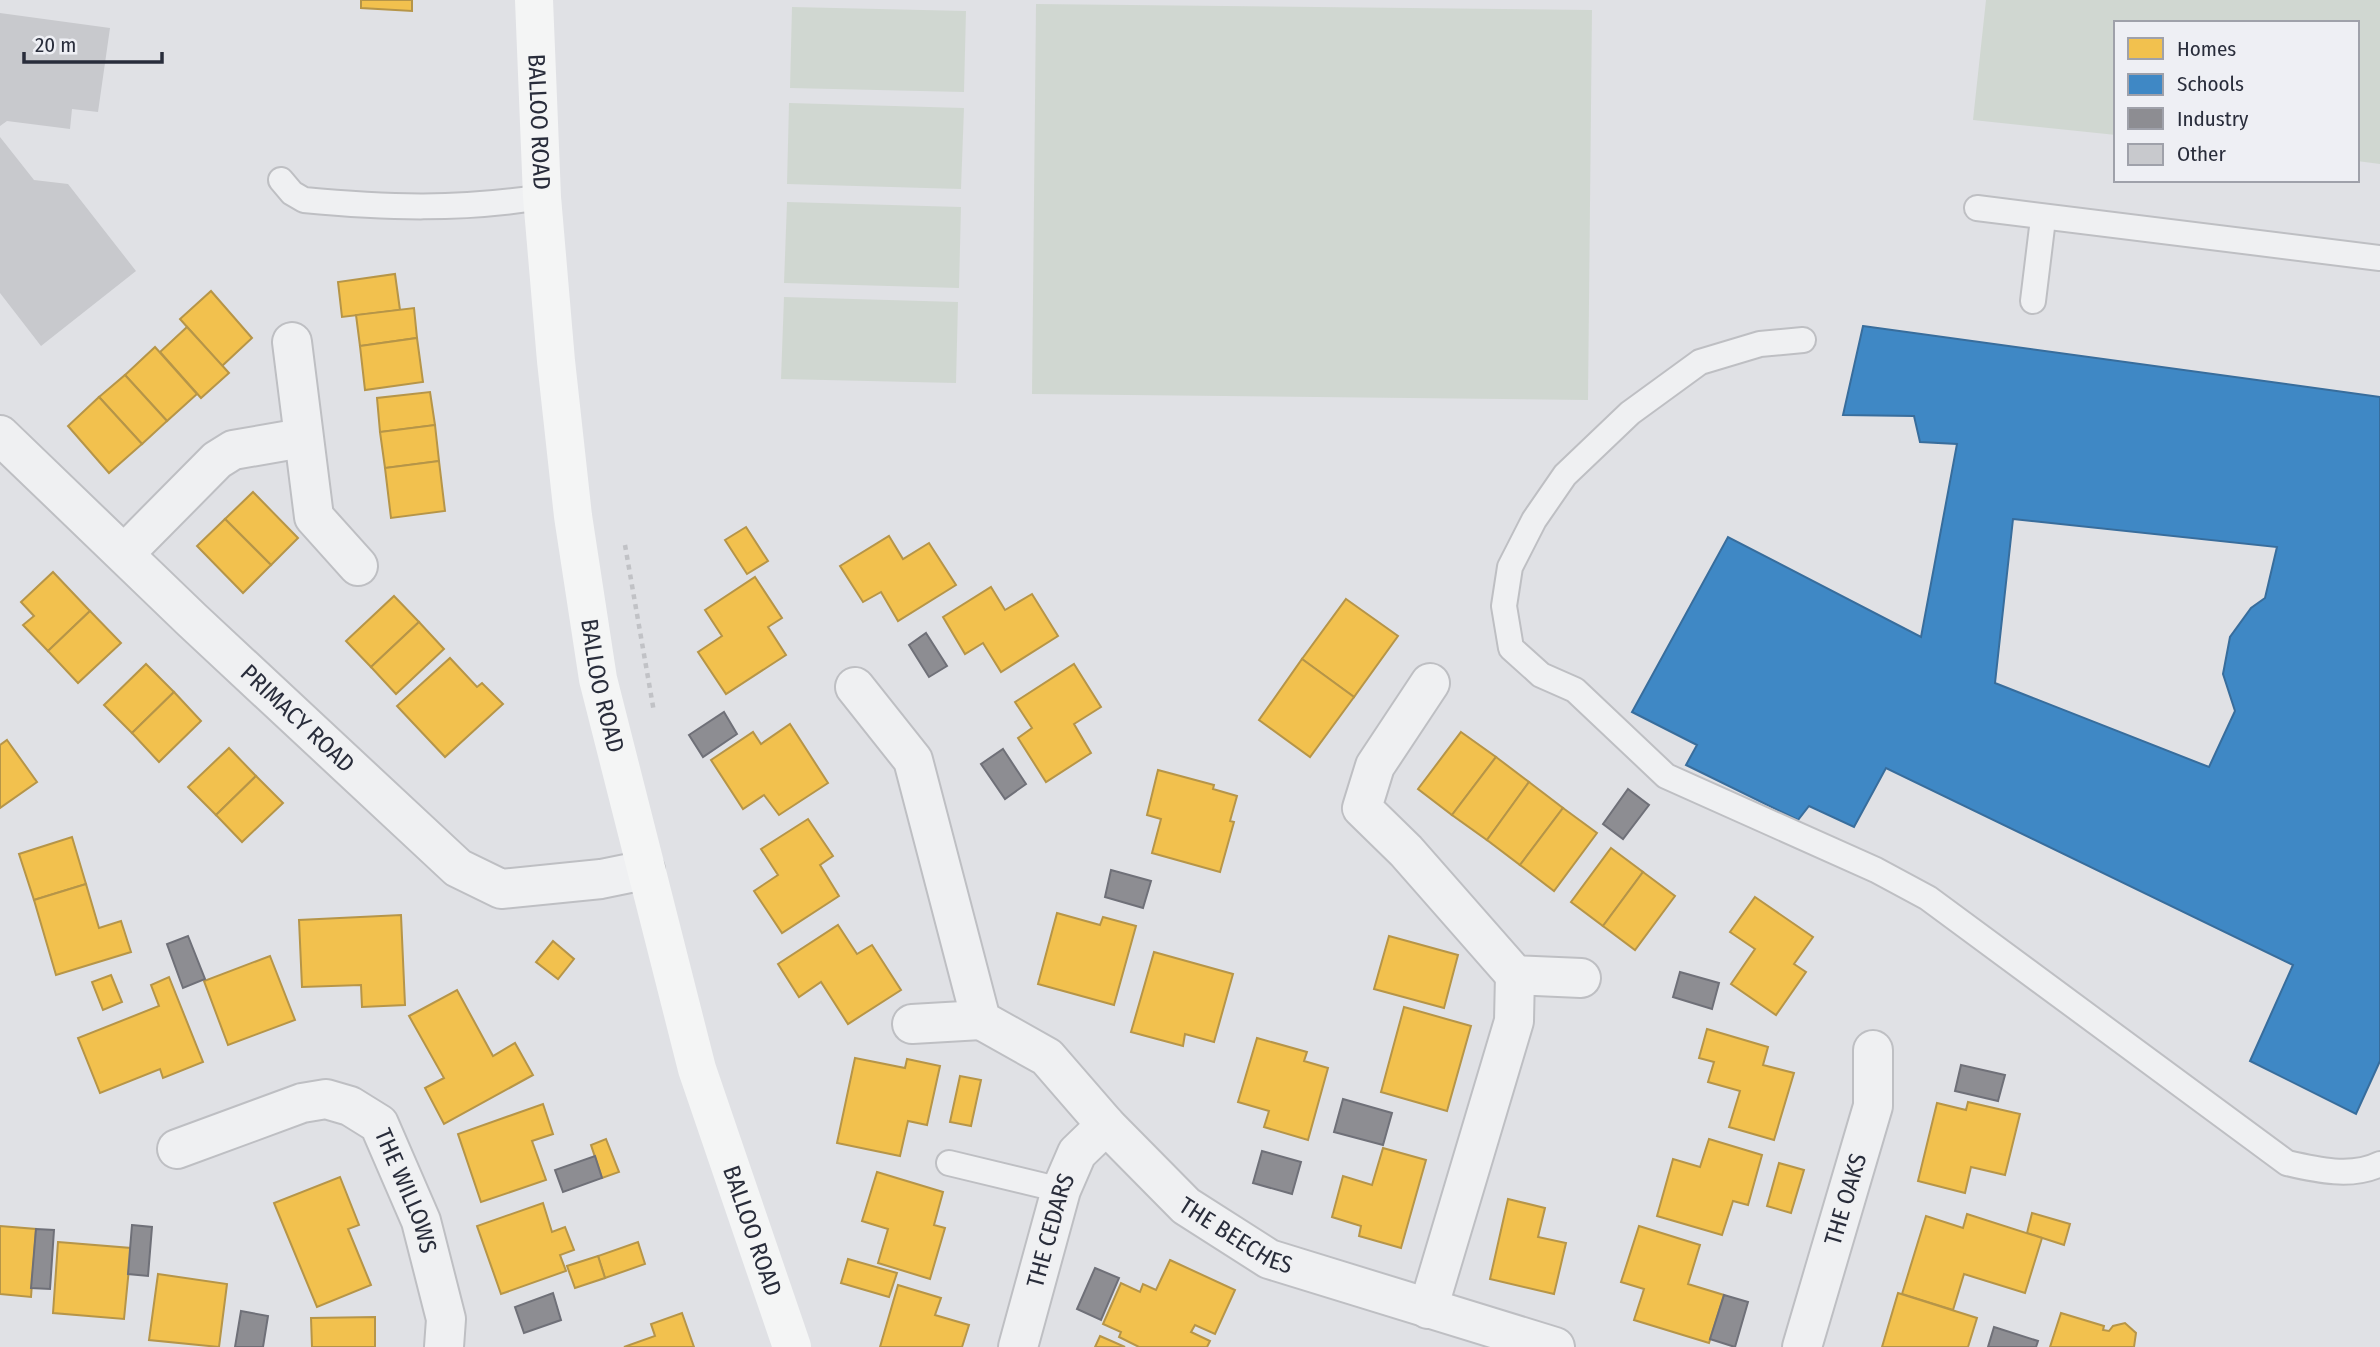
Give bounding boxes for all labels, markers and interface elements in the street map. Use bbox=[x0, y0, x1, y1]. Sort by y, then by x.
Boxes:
scale bar bbox=[24, 21, 163, 65]
legend bbox=[2114, 21, 2359, 182]
text: 20 m bbox=[35, 32, 76, 58]
text: Homes bbox=[2177, 36, 2236, 62]
street label: BALLOO ROAD bbox=[522, 53, 556, 190]
text: Schools bbox=[2177, 71, 2244, 97]
text: Industry bbox=[2177, 106, 2249, 132]
text: Other bbox=[2177, 141, 2226, 167]
street label: BALLOO ROAD bbox=[575, 617, 630, 756]
street label: PRIMACY ROAD bbox=[235, 659, 360, 778]
street label: THE WILLOWS bbox=[369, 1124, 443, 1256]
street label: THE OAKS bbox=[1819, 1150, 1872, 1249]
street label: BALLOO ROAD bbox=[717, 1162, 788, 1300]
street label: THE CEDARS bbox=[1021, 1169, 1081, 1291]
street label: THE BEECHES bbox=[1174, 1191, 1296, 1279]

